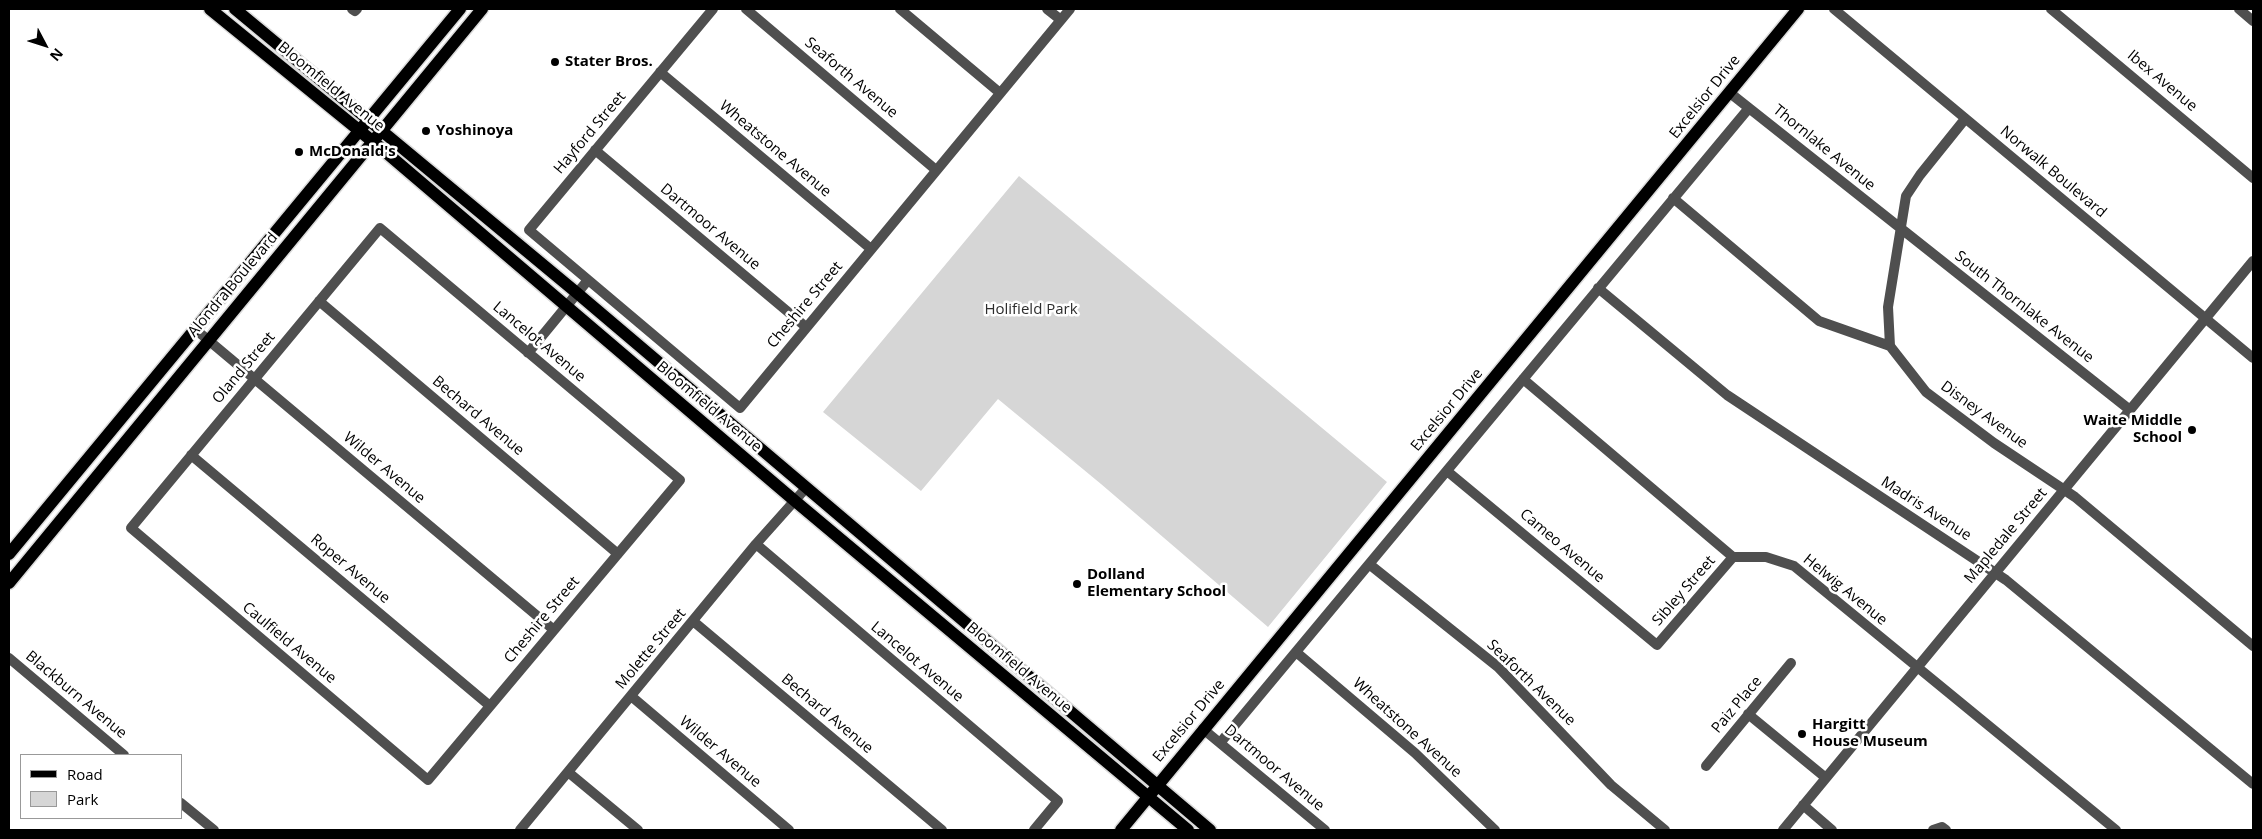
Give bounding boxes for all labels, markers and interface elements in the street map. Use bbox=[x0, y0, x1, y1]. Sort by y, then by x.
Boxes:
north arrow bbox=[20, 20, 70, 70]
street label: Seaforth Avenue bbox=[801, 34, 901, 122]
street label: Bloomfield Avenue bbox=[274, 39, 388, 135]
text: N bbox=[46, 44, 68, 65]
street label: Ibex Avenue bbox=[2123, 47, 2201, 115]
street label: Excelsior Drive bbox=[1666, 52, 1744, 142]
place label: Stater Bros. bbox=[565, 53, 653, 71]
marker: Stater Bros. bbox=[549, 56, 561, 68]
street label: Hayford Street bbox=[550, 88, 630, 178]
street label: Wheatstone Avenue bbox=[715, 97, 835, 201]
street label: Thornlake Avenue bbox=[1769, 101, 1879, 195]
place label: Yoshinoya bbox=[436, 122, 513, 140]
street label: Norwalk Boulevard bbox=[1996, 122, 2110, 222]
marker: Yoshinoya bbox=[420, 125, 432, 137]
place label: McDonald's bbox=[309, 143, 396, 161]
marker: McDonald's bbox=[293, 146, 305, 158]
street label: Dartmoor Avenue bbox=[656, 180, 764, 274]
street label: Alondra Boulevard bbox=[184, 229, 282, 341]
street label: South Thornlake Avenue bbox=[1951, 247, 2097, 367]
street label: Cheshire Street bbox=[764, 258, 846, 352]
street label: Lancelot Avenue bbox=[489, 298, 589, 386]
park label: Holifield Park bbox=[984, 301, 1078, 319]
street label: Oland Street bbox=[209, 329, 279, 407]
street label: Bloomfield Avenue bbox=[653, 358, 765, 456]
street label: Excelsior Drive bbox=[1407, 365, 1487, 455]
street label: Bechard Avenue bbox=[428, 372, 528, 460]
street label: Disney Avenue bbox=[1937, 377, 2031, 453]
place label: Waite Middle School bbox=[2083, 412, 2182, 447]
marker: Waite Middle School bbox=[2186, 424, 2198, 436]
street label: Wilder Avenue bbox=[339, 429, 429, 507]
street label: Madris Avenue bbox=[1877, 473, 1975, 545]
street label: Mapledale Street bbox=[1961, 485, 2051, 587]
street label: Cameo Avenue bbox=[1516, 505, 1608, 587]
street label: Roper Avenue bbox=[307, 531, 393, 607]
street label: Helwig Avenue bbox=[1799, 551, 1891, 629]
street label: Sibley Street bbox=[1649, 552, 1719, 630]
place label: Dolland Elementary School bbox=[1087, 566, 1226, 601]
street label: Cheshire Street bbox=[501, 573, 583, 667]
marker: Dolland Elementary School bbox=[1071, 578, 1083, 590]
street label: Caulfield Avenue bbox=[238, 598, 340, 688]
street label: Molette Street bbox=[612, 605, 690, 693]
street label: Lancelot Avenue bbox=[867, 618, 967, 706]
street label: Bloomfield Avenue bbox=[963, 619, 1075, 717]
street label: Seaforth Avenue bbox=[1483, 636, 1579, 730]
street label: Blackburn Avenue bbox=[22, 647, 130, 743]
street label: Bechard Avenue bbox=[777, 670, 877, 758]
street label: Paiz Place bbox=[1708, 673, 1766, 737]
street label: Wheatstone Avenue bbox=[1349, 674, 1465, 782]
street label: Excelsior Drive bbox=[1149, 676, 1229, 766]
street label: Wilder Avenue bbox=[675, 713, 765, 791]
place label: Hargitt House Museum bbox=[1812, 716, 1928, 751]
street label: Dartmoor Avenue bbox=[1220, 721, 1328, 815]
marker: Hargitt House Museum bbox=[1796, 728, 1808, 740]
legend bbox=[20, 754, 182, 819]
text: Road bbox=[67, 764, 103, 784]
text: Park bbox=[67, 789, 98, 809]

